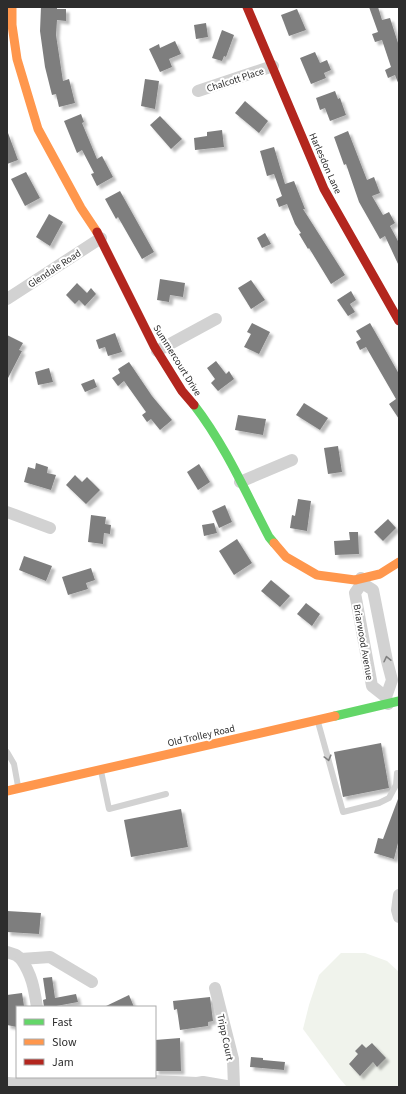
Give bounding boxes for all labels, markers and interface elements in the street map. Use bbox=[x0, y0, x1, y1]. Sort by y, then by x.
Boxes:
street label: Chalcott Place bbox=[205, 64, 266, 96]
street label: Harlesdon Lane bbox=[305, 131, 345, 196]
street label: Glendale Road bbox=[25, 246, 84, 291]
street label: Summercourt Drive bbox=[150, 322, 205, 399]
street label: Briarwood Avenue bbox=[349, 603, 377, 681]
one-way arrow bbox=[383, 656, 391, 663]
street label: Old Trolley Road bbox=[166, 721, 236, 751]
one-way arrow bbox=[323, 754, 332, 761]
legend bbox=[16, 1006, 156, 1078]
street label: Tripp Court bbox=[213, 1013, 237, 1062]
text: Fast bbox=[52, 1014, 72, 1031]
text: Slow bbox=[52, 1034, 77, 1051]
text: Jam bbox=[52, 1054, 74, 1071]

